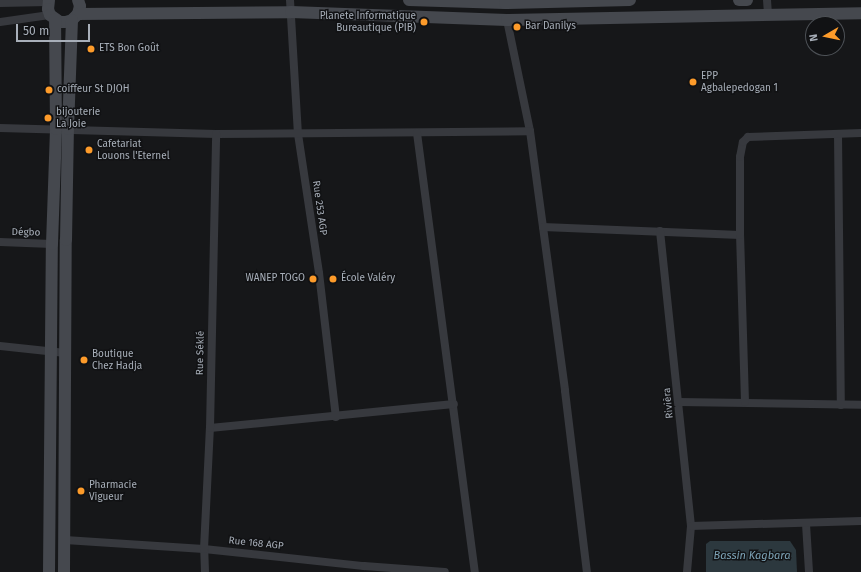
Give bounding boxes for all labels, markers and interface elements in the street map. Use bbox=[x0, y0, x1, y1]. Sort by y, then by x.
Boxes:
place label: Planete Informatique Bureautique (PIB) bbox=[320, 10, 416, 34]
scale bar bbox=[18, 16, 92, 42]
north arrow bbox=[805, 16, 845, 56]
marker: Planete Informatique Bureautique (PIB) bbox=[419, 17, 429, 27]
place label: Bar Danilys bbox=[525, 21, 576, 33]
marker: Bar Danilys bbox=[512, 22, 522, 32]
text: 50 m bbox=[23, 24, 49, 38]
text: N bbox=[807, 33, 821, 42]
place label: ETS Bon Goût bbox=[99, 43, 159, 55]
marker: ETS Bon Goût bbox=[86, 44, 96, 54]
place label: EPP Agbalepedogan 1 bbox=[701, 70, 778, 94]
marker: EPP Agbalepedogan 1 bbox=[688, 77, 698, 87]
place label: coiffeur St DJOH bbox=[57, 84, 129, 96]
marker: coiffeur St DJOH bbox=[44, 85, 54, 95]
place label: bijouterie La Joie bbox=[56, 106, 100, 130]
marker: bijouterie La Joie bbox=[43, 113, 53, 123]
place label: Cafetariat Louons l'Eternel bbox=[97, 138, 170, 162]
marker: Cafetariat Louons l'Eternel bbox=[84, 145, 94, 155]
street label: Rue 253 AGP bbox=[309, 180, 329, 236]
street label: Dégbo bbox=[11, 227, 41, 239]
place label: WANEP TOGO bbox=[245, 273, 305, 285]
place label: École Valéry bbox=[341, 273, 395, 285]
marker: WANEP TOGO bbox=[308, 274, 318, 284]
marker: École Valéry bbox=[328, 274, 338, 284]
street label: Rue Séklé bbox=[195, 331, 207, 375]
place label: Boutique Chez Hadja bbox=[92, 348, 142, 372]
marker: Boutique Chez Hadja bbox=[79, 355, 89, 365]
street label: Rivièra bbox=[661, 387, 677, 419]
place label: Pharmacie Vigueur bbox=[89, 479, 137, 502]
marker: Pharmacie Vigueur bbox=[76, 486, 86, 496]
street label: Rue 168 AGP bbox=[228, 535, 284, 553]
water label: Bassin Kagbara bbox=[714, 549, 790, 563]

